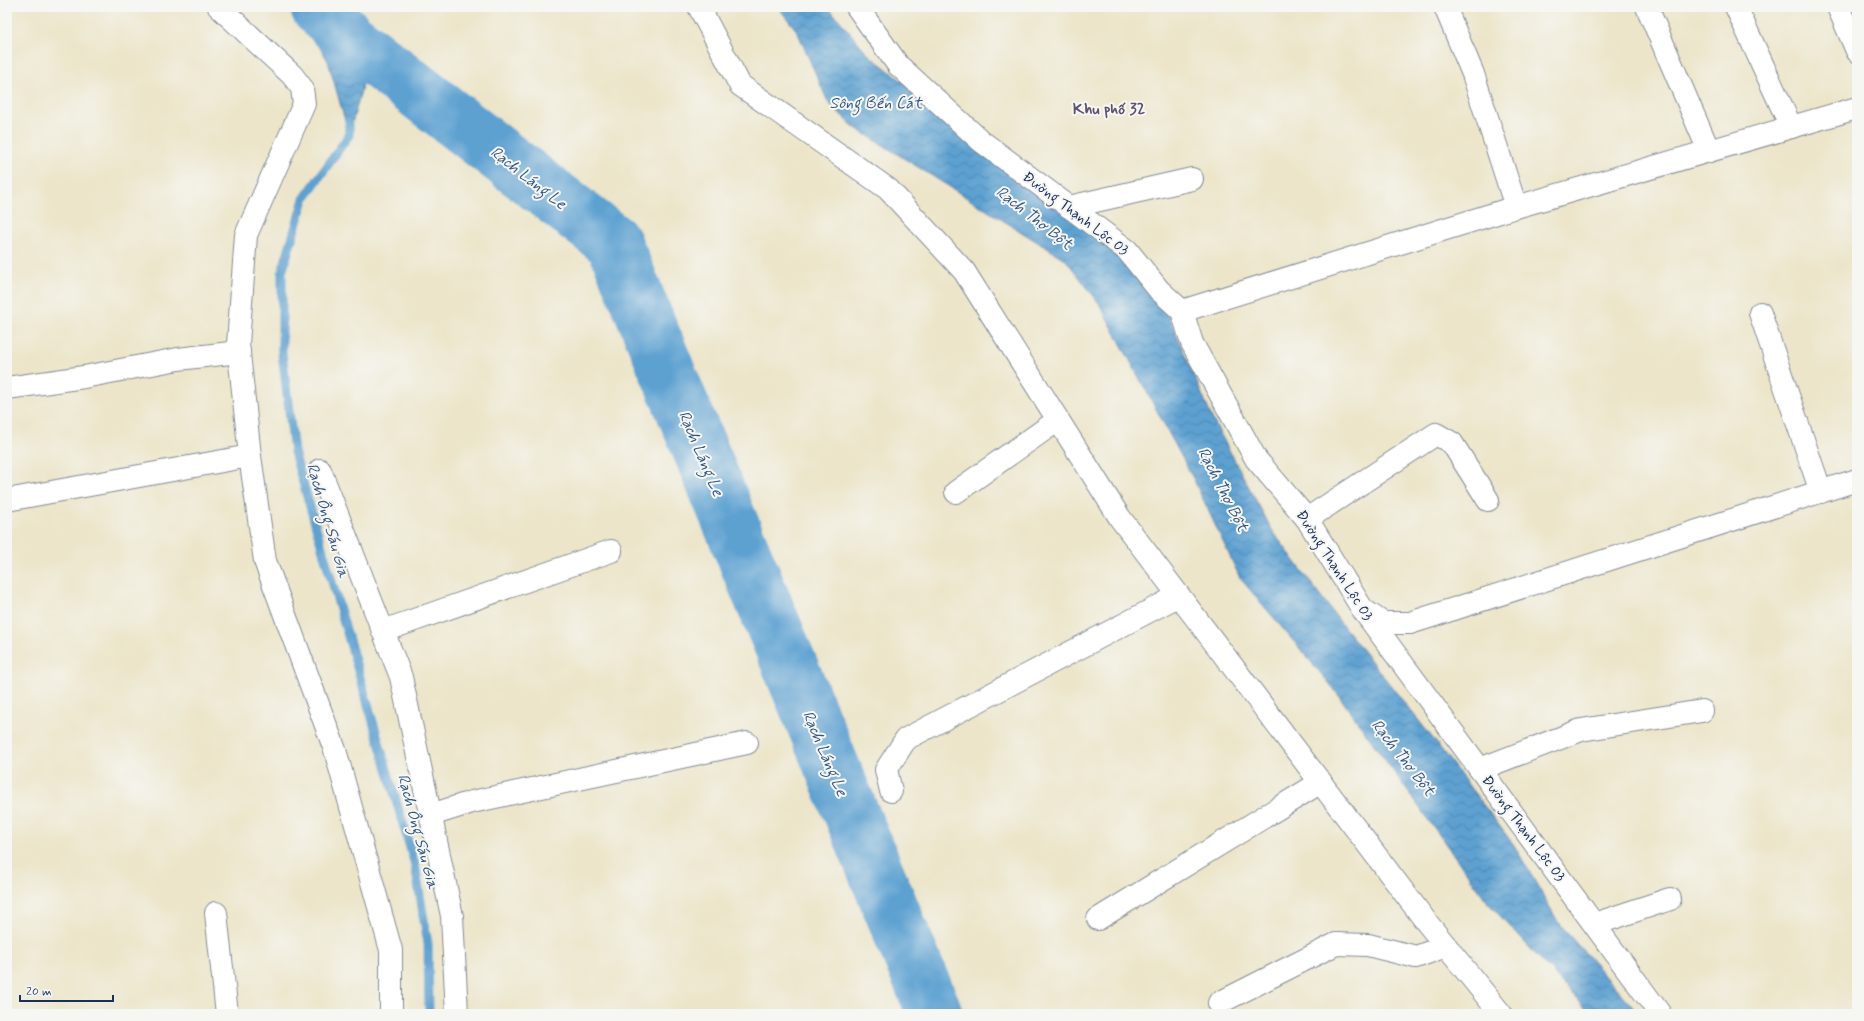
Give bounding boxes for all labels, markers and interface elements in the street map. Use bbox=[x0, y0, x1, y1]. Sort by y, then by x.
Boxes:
water label: Sông Bến Cát bbox=[830, 93, 924, 116]
district label: Khu phố 32 bbox=[1073, 99, 1145, 120]
water label: Rạch Láng Le bbox=[484, 142, 571, 217]
street label: Đường Thạnh Lộc 03 bbox=[1018, 167, 1133, 261]
water label: Rạch Thợ Bột bbox=[991, 182, 1078, 256]
water label: Rạch Láng Le bbox=[671, 408, 729, 501]
water label: Rạch Thợ Bột bbox=[1192, 444, 1254, 537]
water label: Rạch Ông Sáu Gia bbox=[299, 461, 354, 582]
street label: Đường Thạnh Lộc 03 bbox=[1290, 506, 1377, 625]
water label: Rạch Láng Le bbox=[795, 708, 853, 801]
water label: Rạch Thợ Bột bbox=[1366, 715, 1440, 802]
street label: Đường Thạnh Lộc 03 bbox=[1476, 771, 1570, 886]
water label: Rạch Ông Sáu Gia bbox=[390, 772, 443, 893]
scale bar bbox=[20, 977, 113, 1003]
text: 20 m bbox=[26, 984, 52, 1000]

